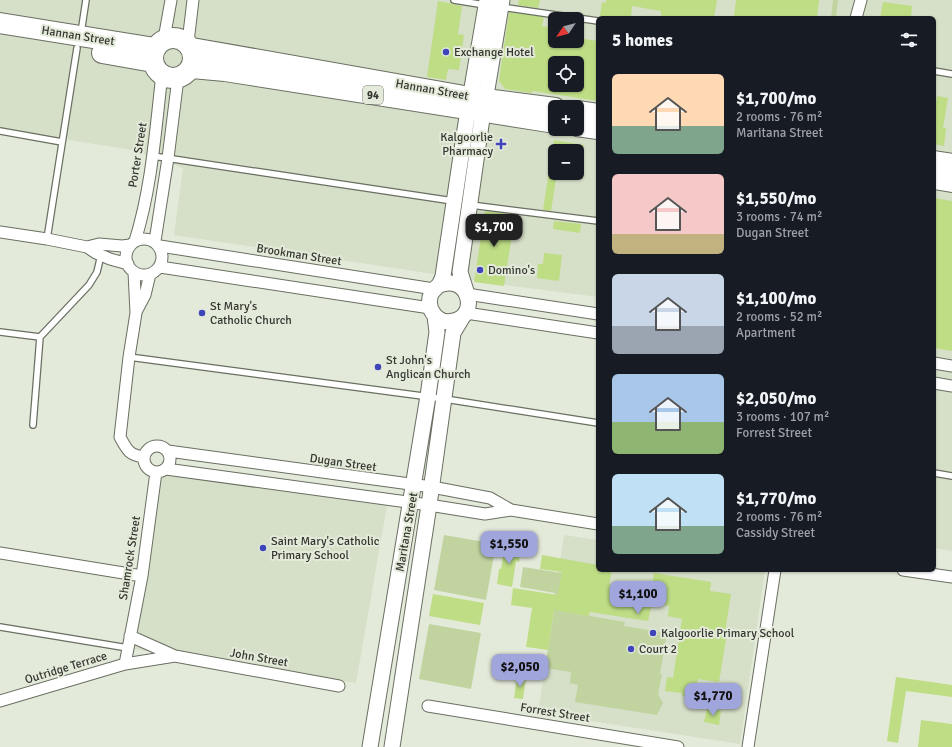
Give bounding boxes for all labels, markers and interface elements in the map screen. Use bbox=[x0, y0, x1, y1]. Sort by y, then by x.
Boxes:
north arrow bbox=[548, 12, 584, 48]
map controls bbox=[548, 12, 584, 180]
street label: Hannan Street bbox=[40, 23, 116, 49]
icon: filters bbox=[898, 29, 920, 51]
text: 5 homes bbox=[612, 30, 673, 51]
place label: Exchange Hotel bbox=[454, 45, 534, 60]
marker: Exchange Hotel bbox=[441, 47, 451, 57]
button: locate bbox=[548, 56, 584, 92]
street label: Hannan Street bbox=[394, 76, 470, 104]
road number: 94 bbox=[363, 86, 383, 104]
text: $1,700/mo bbox=[736, 88, 816, 109]
icon: home bbox=[644, 90, 692, 138]
button: + bbox=[548, 100, 584, 136]
text: 2 rooms · 76 m² bbox=[736, 109, 822, 125]
street label: Porter Street bbox=[125, 121, 151, 189]
text: Maritana Street bbox=[736, 125, 823, 141]
place label: Kalgoorlie Pharmacy bbox=[440, 130, 493, 159]
marker: Kalgoorlie Pharmacy bbox=[496, 139, 506, 149]
button: − bbox=[548, 144, 584, 180]
text: $1,550/mo bbox=[736, 188, 816, 209]
icon: home bbox=[644, 190, 692, 238]
text: 3 rooms · 74 m² bbox=[736, 209, 822, 225]
pin: $1,700 bbox=[461, 214, 527, 248]
text: $1,700 bbox=[475, 219, 513, 235]
text: Dugan Street bbox=[736, 225, 809, 241]
street label: Brookman Street bbox=[255, 241, 343, 269]
place label: Domino's bbox=[488, 263, 535, 278]
marker: Domino's bbox=[475, 265, 485, 275]
text: $1,100/mo bbox=[736, 288, 816, 309]
icon: home bbox=[644, 290, 692, 338]
place label: St Mary's Catholic Church bbox=[210, 299, 292, 328]
marker: St Mary's Catholic Church bbox=[197, 308, 207, 318]
text: 2 rooms · 52 m² bbox=[736, 309, 822, 325]
text: Apartment bbox=[736, 325, 796, 341]
place label: St John's Anglican Church bbox=[386, 353, 471, 382]
marker: St John's Anglican Church bbox=[373, 362, 383, 372]
text: $2,050/mo bbox=[736, 388, 816, 409]
icon: home bbox=[644, 390, 692, 438]
text: 3 rooms · 107 m² bbox=[736, 409, 829, 425]
text: Forrest Street bbox=[736, 425, 812, 441]
street label: Dugan Street bbox=[309, 451, 377, 475]
text: $1,770/mo bbox=[736, 488, 816, 509]
icon: home bbox=[644, 490, 692, 538]
street label: Maritana Street bbox=[393, 491, 421, 573]
text: 2 rooms · 76 m² bbox=[736, 509, 822, 525]
street label: Shamrock Street bbox=[116, 515, 144, 601]
text: Cassidy Street bbox=[736, 525, 815, 541]
pin: $1,550 bbox=[476, 531, 542, 565]
place label: Saint Mary's Catholic Primary School bbox=[271, 534, 380, 563]
text: $1,550 bbox=[490, 536, 528, 552]
marker: Saint Mary's Catholic Primary School bbox=[258, 543, 268, 553]
pin: $1,100 bbox=[605, 581, 671, 615]
text: $1,100 bbox=[619, 586, 657, 602]
place label: Kalgoorlie Primary School bbox=[661, 626, 795, 641]
marker: Kalgoorlie Primary School bbox=[648, 628, 658, 638]
place label: Court 2 bbox=[639, 642, 677, 657]
marker: Court 2 bbox=[626, 644, 636, 654]
street label: John Street bbox=[229, 646, 289, 670]
street label: Outridge Terrace bbox=[23, 648, 109, 688]
pin: $2,050 bbox=[487, 654, 553, 688]
text: $2,050 bbox=[501, 659, 539, 675]
pin: $1,770 bbox=[680, 683, 746, 717]
text: $1,770 bbox=[694, 688, 732, 704]
street label: Forrest Street bbox=[519, 700, 591, 726]

